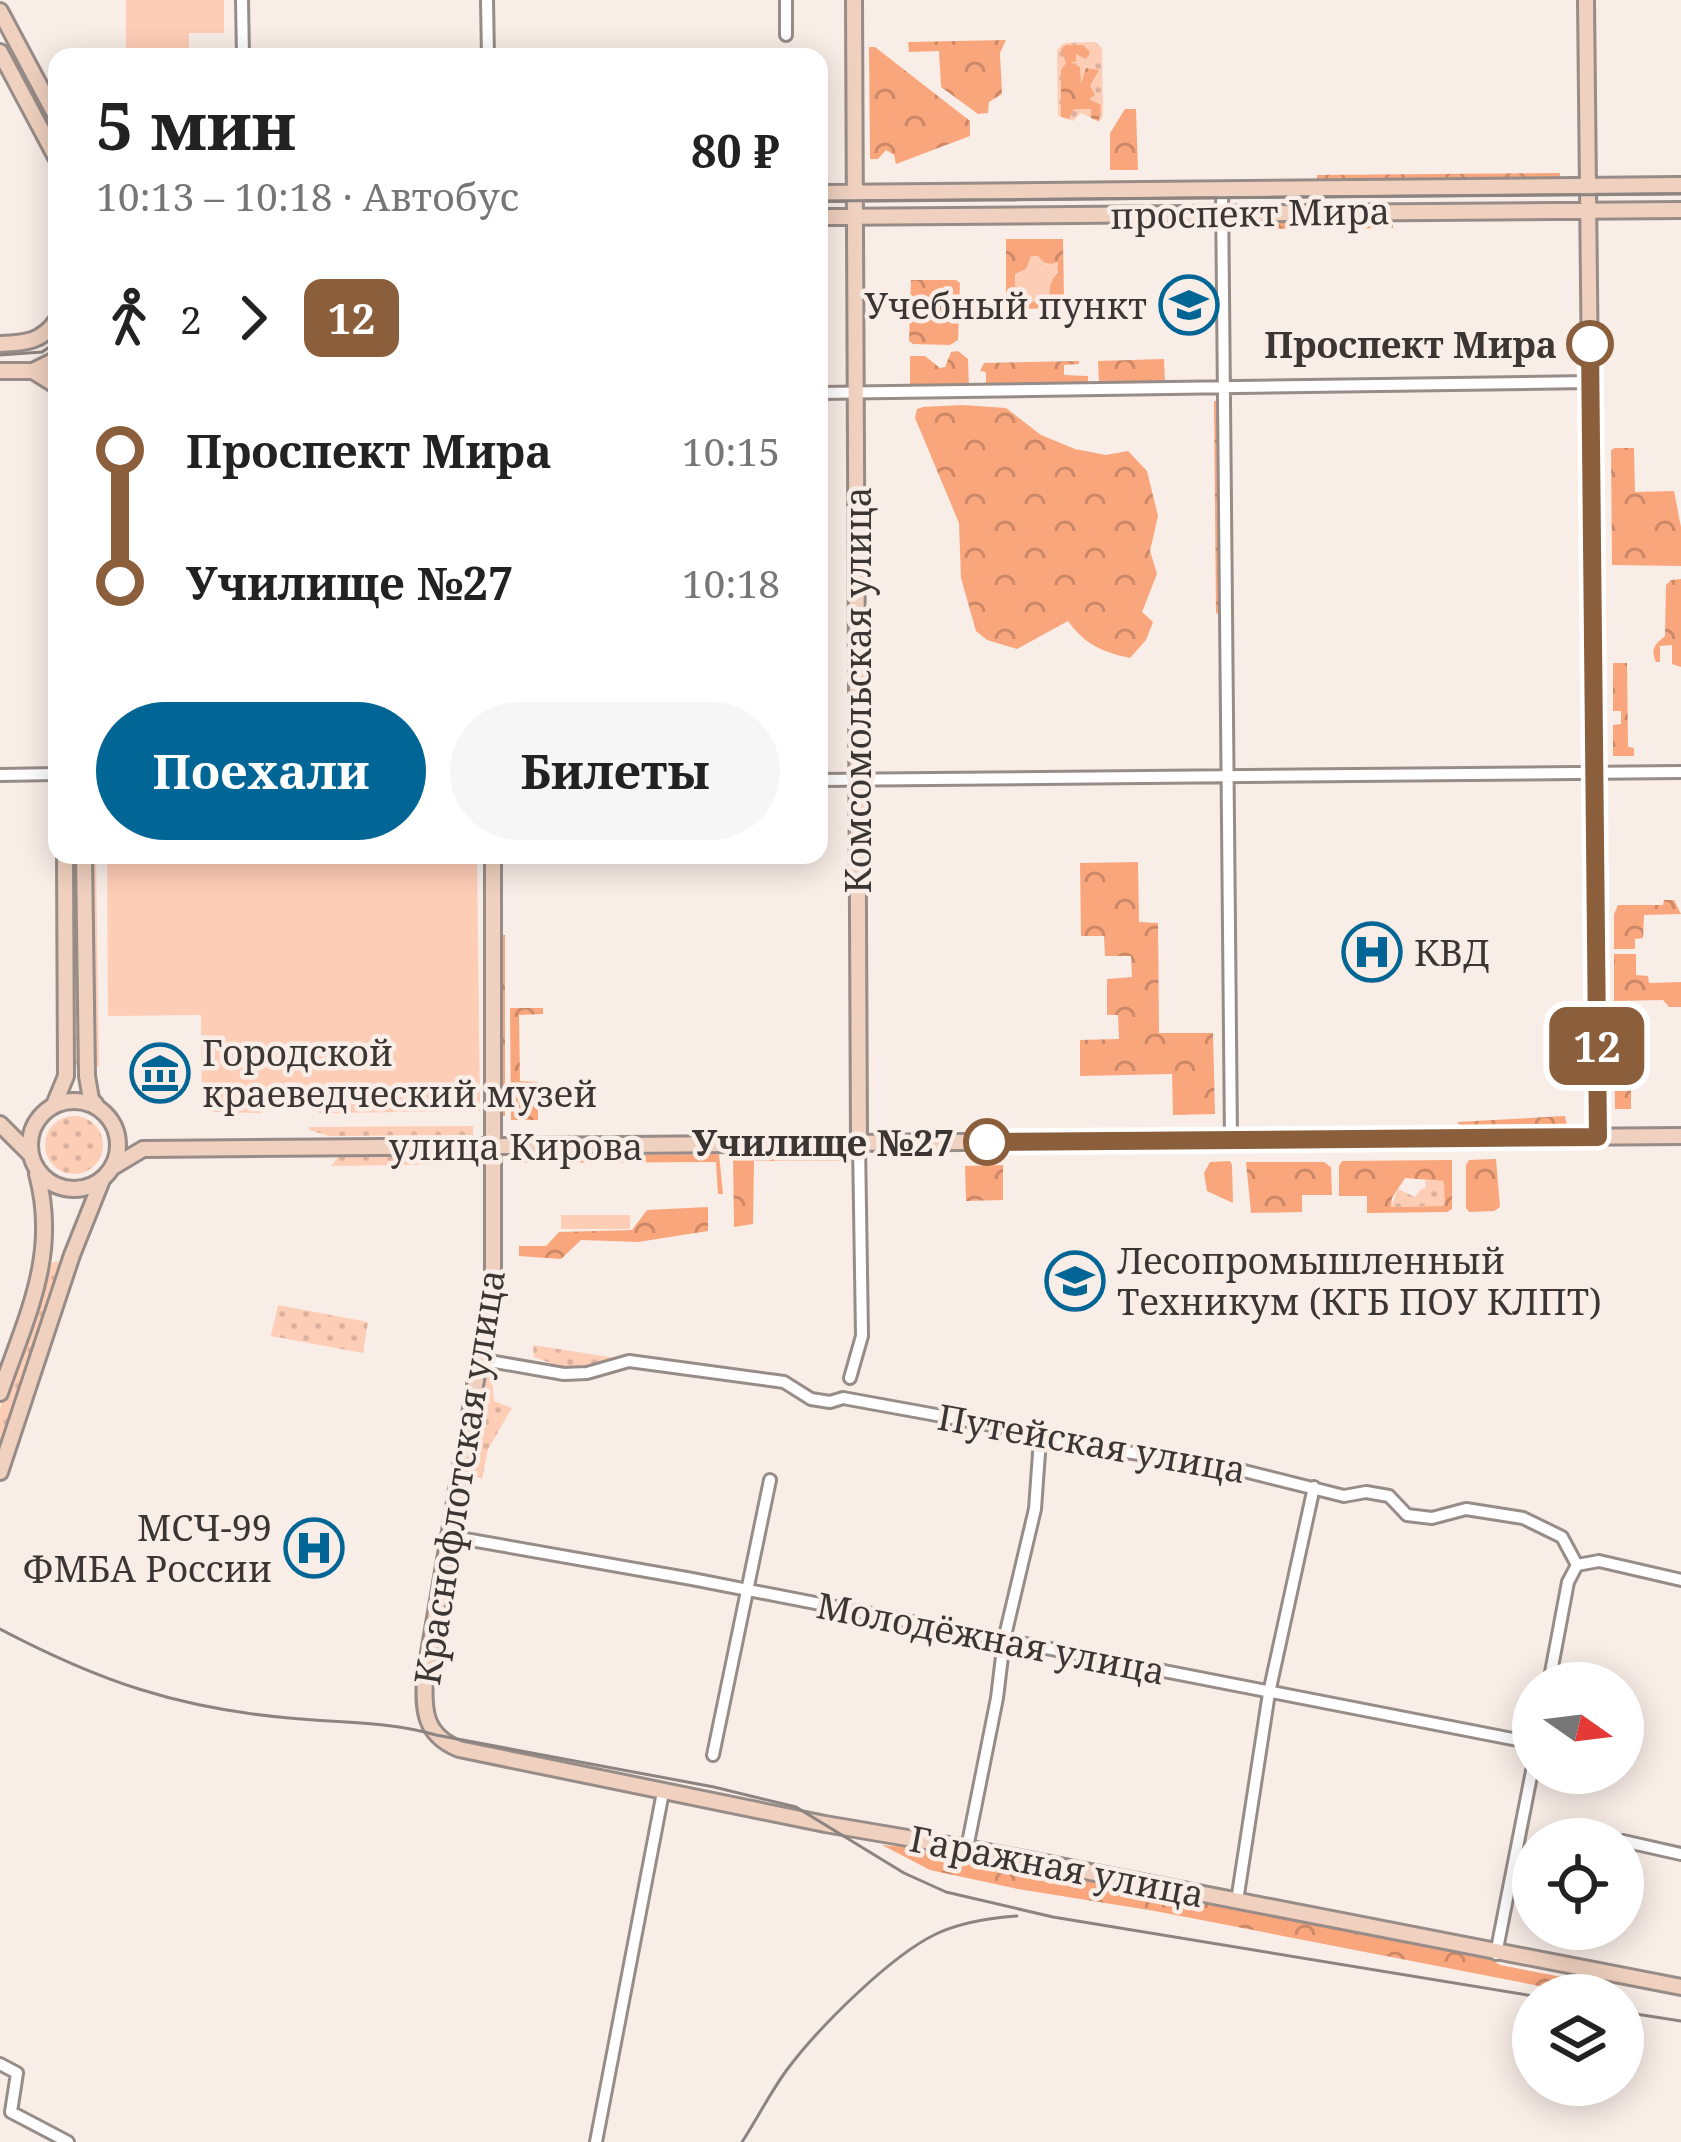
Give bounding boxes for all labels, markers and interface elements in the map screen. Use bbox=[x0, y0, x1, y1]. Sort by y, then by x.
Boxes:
text: 5 мин bbox=[96, 79, 296, 169]
text: 80 ₽ bbox=[691, 120, 780, 181]
text: 10:13 – 10:18 · Автобус bbox=[96, 169, 519, 222]
street label: проспект Мира bbox=[1110, 186, 1390, 240]
school or university icon: Учебный пункт bbox=[1158, 274, 1220, 336]
place label: Учебный пункт bbox=[865, 281, 1147, 330]
icon: walk bbox=[96, 285, 162, 351]
icon: forward bbox=[220, 285, 286, 351]
text: 12 bbox=[328, 289, 375, 346]
text: 2 bbox=[180, 292, 202, 345]
place label: Проспект Мира bbox=[1264, 320, 1557, 369]
marker: Проспект Мира bbox=[1568, 322, 1612, 366]
text: Проспект Мира bbox=[186, 420, 552, 481]
text: 10:15 bbox=[682, 424, 780, 477]
street label: Комсомольская улица bbox=[833, 487, 882, 893]
text: Училище №27 bbox=[186, 552, 513, 613]
text: 10:18 bbox=[682, 556, 780, 609]
button: Поехали bbox=[96, 702, 426, 840]
button: Билеты bbox=[450, 702, 780, 840]
hospital icon: КВД bbox=[1341, 921, 1403, 983]
place label: КВД bbox=[1414, 928, 1490, 977]
line badge: 12 bbox=[1543, 1007, 1651, 1085]
text: 12 bbox=[1573, 1017, 1621, 1074]
place label: Городской краеведческий музей bbox=[202, 1028, 597, 1118]
museum icon: Городской краеведческий музей bbox=[129, 1042, 191, 1104]
place label: Училище №27 bbox=[692, 1118, 954, 1167]
marker: Училище №27 bbox=[965, 1120, 1009, 1164]
street label: улица Кирова bbox=[389, 1122, 643, 1171]
place label: Лесопромышленный Техникум (КГБ ПОУ КЛПТ) bbox=[1117, 1236, 1602, 1326]
school or university icon: Лесопромышленный Техникум (КГБ ПОУ КЛПТ) bbox=[1044, 1250, 1106, 1312]
street label: Краснофлотская улица bbox=[402, 1266, 516, 1688]
street label: Путейская улица bbox=[934, 1392, 1250, 1494]
place label: МСЧ-99 ФМБА России bbox=[22, 1503, 272, 1593]
hospital icon: МСЧ-99 ФМБА России bbox=[283, 1517, 345, 1579]
street label: Молодёжная улица bbox=[813, 1580, 1169, 1696]
north arrow bbox=[1512, 1662, 1644, 1794]
map controls bbox=[1512, 1662, 1644, 2106]
street label: Гаражная улица bbox=[906, 1813, 1208, 1919]
button: locate bbox=[1512, 1818, 1644, 1950]
button: layers bbox=[1512, 1974, 1644, 2106]

